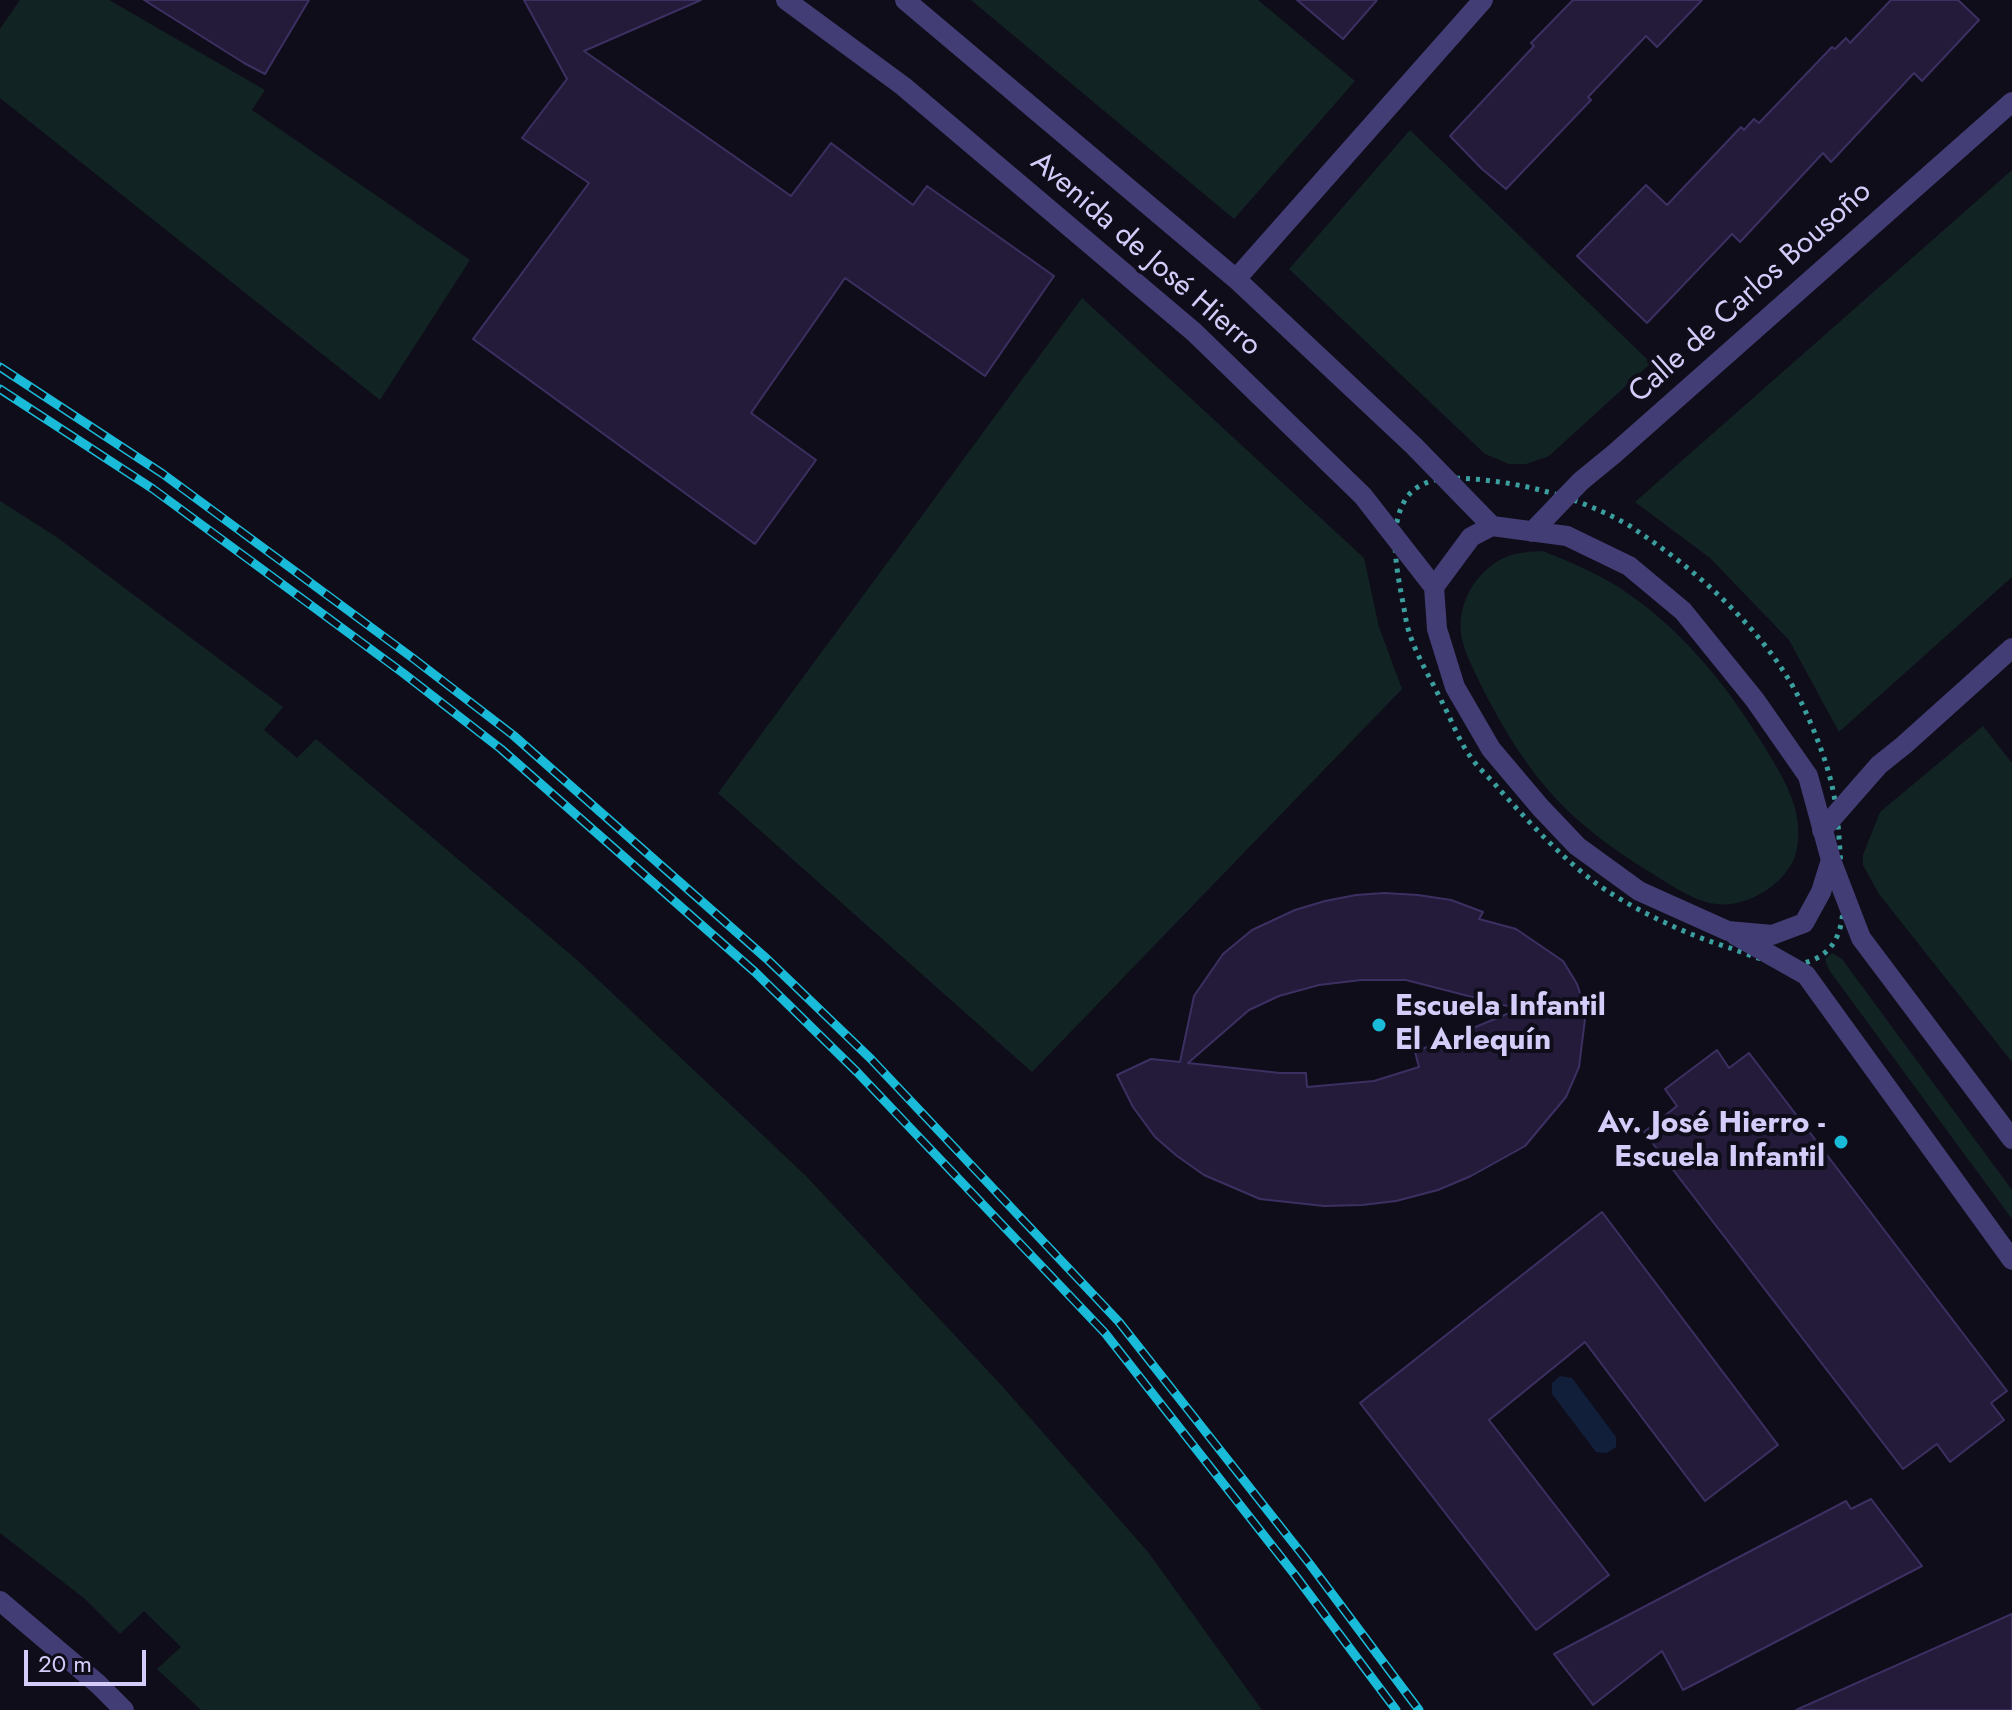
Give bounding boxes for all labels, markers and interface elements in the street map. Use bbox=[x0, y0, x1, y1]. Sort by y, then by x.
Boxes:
street label: Avenida de José Hierro bbox=[1022, 145, 1268, 365]
street label: Calle de Carlos Bousoño bbox=[1622, 175, 1880, 411]
place label: Escuela Infantil El Arlequín bbox=[1395, 990, 1606, 1060]
marker: Escuela Infantil El Arlequín bbox=[1370, 1016, 1388, 1034]
place label: Av. José Hierro - Escuela Infantil bbox=[1598, 1107, 1825, 1178]
marker: Av. José Hierro - Escuela Infantil bbox=[1832, 1133, 1850, 1151]
scale bar bbox=[28, 1634, 150, 1684]
text: 20 m bbox=[38, 1646, 92, 1681]

